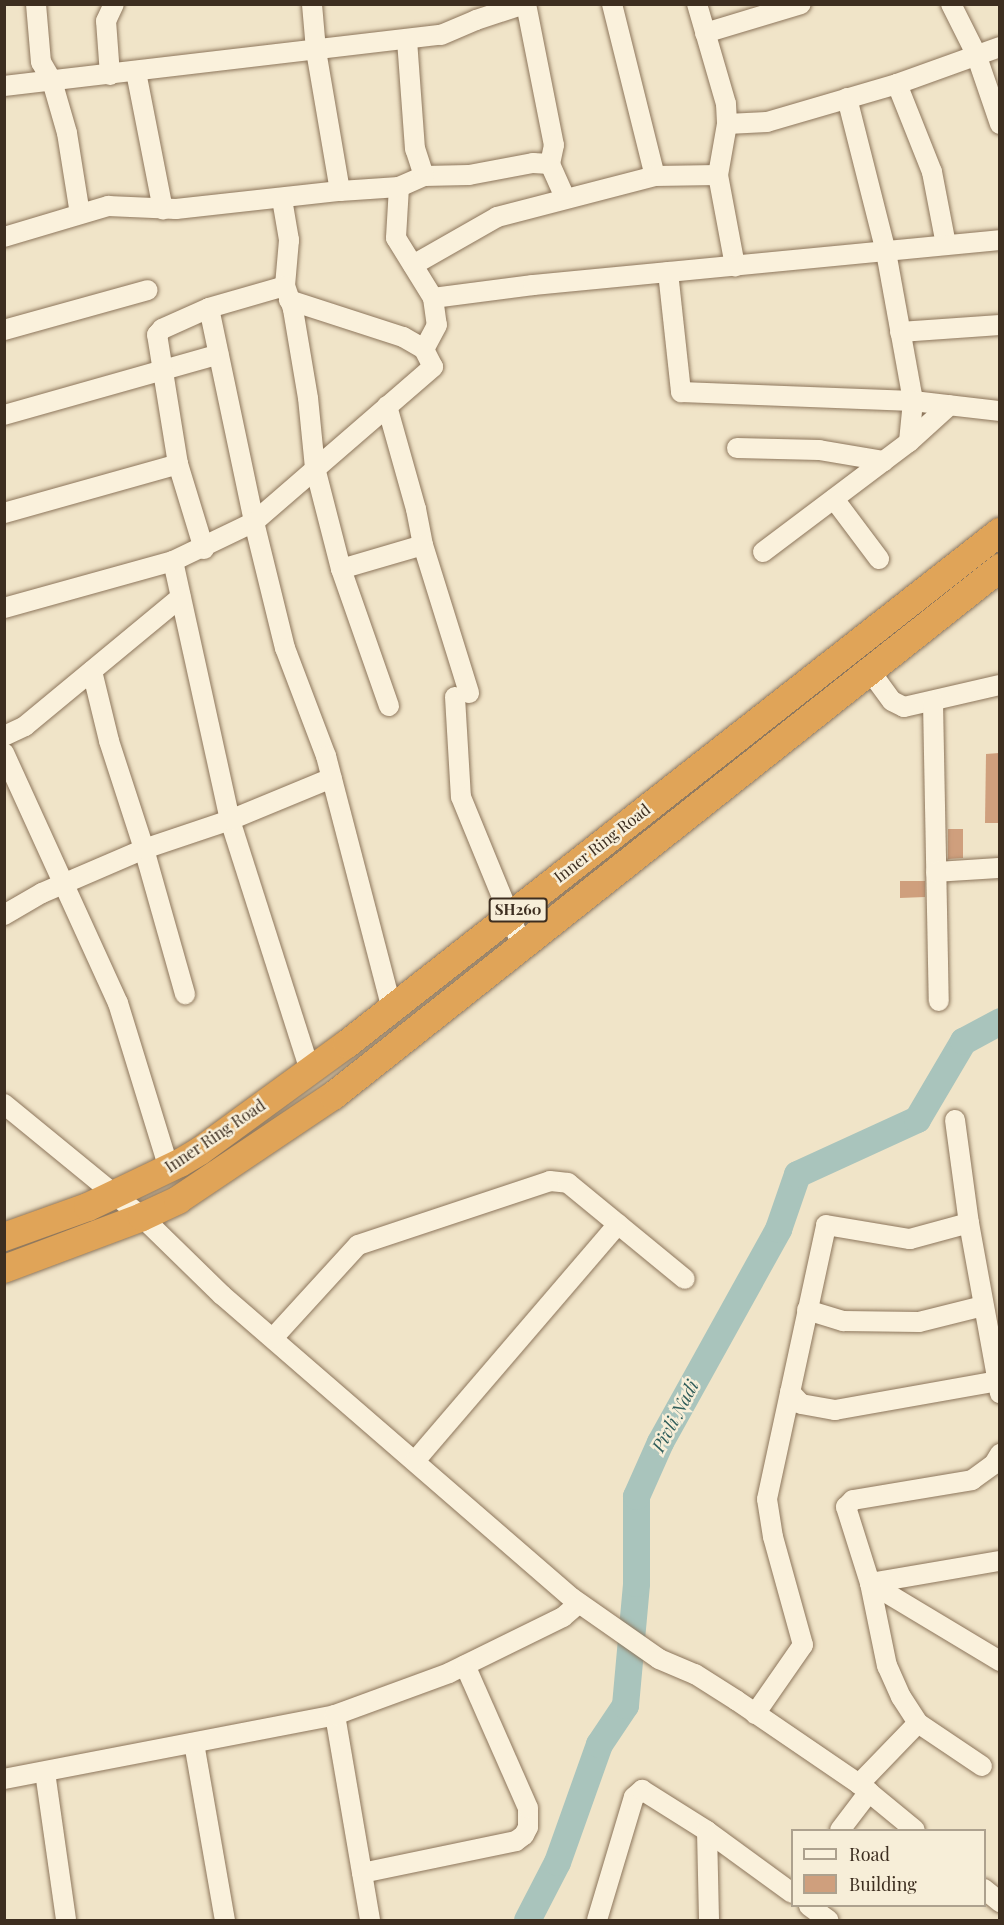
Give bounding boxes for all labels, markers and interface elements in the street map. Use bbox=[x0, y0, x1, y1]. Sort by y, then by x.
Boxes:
street label: Inner Ring Road bbox=[550, 799, 654, 887]
road number: SH260 bbox=[488, 898, 548, 922]
street label: Inner Ring Road bbox=[161, 1095, 269, 1177]
water label: Pivli Nadi bbox=[647, 1376, 703, 1456]
legend bbox=[791, 1829, 986, 1907]
text: Road bbox=[849, 1842, 890, 1866]
text: Building bbox=[849, 1872, 917, 1896]

